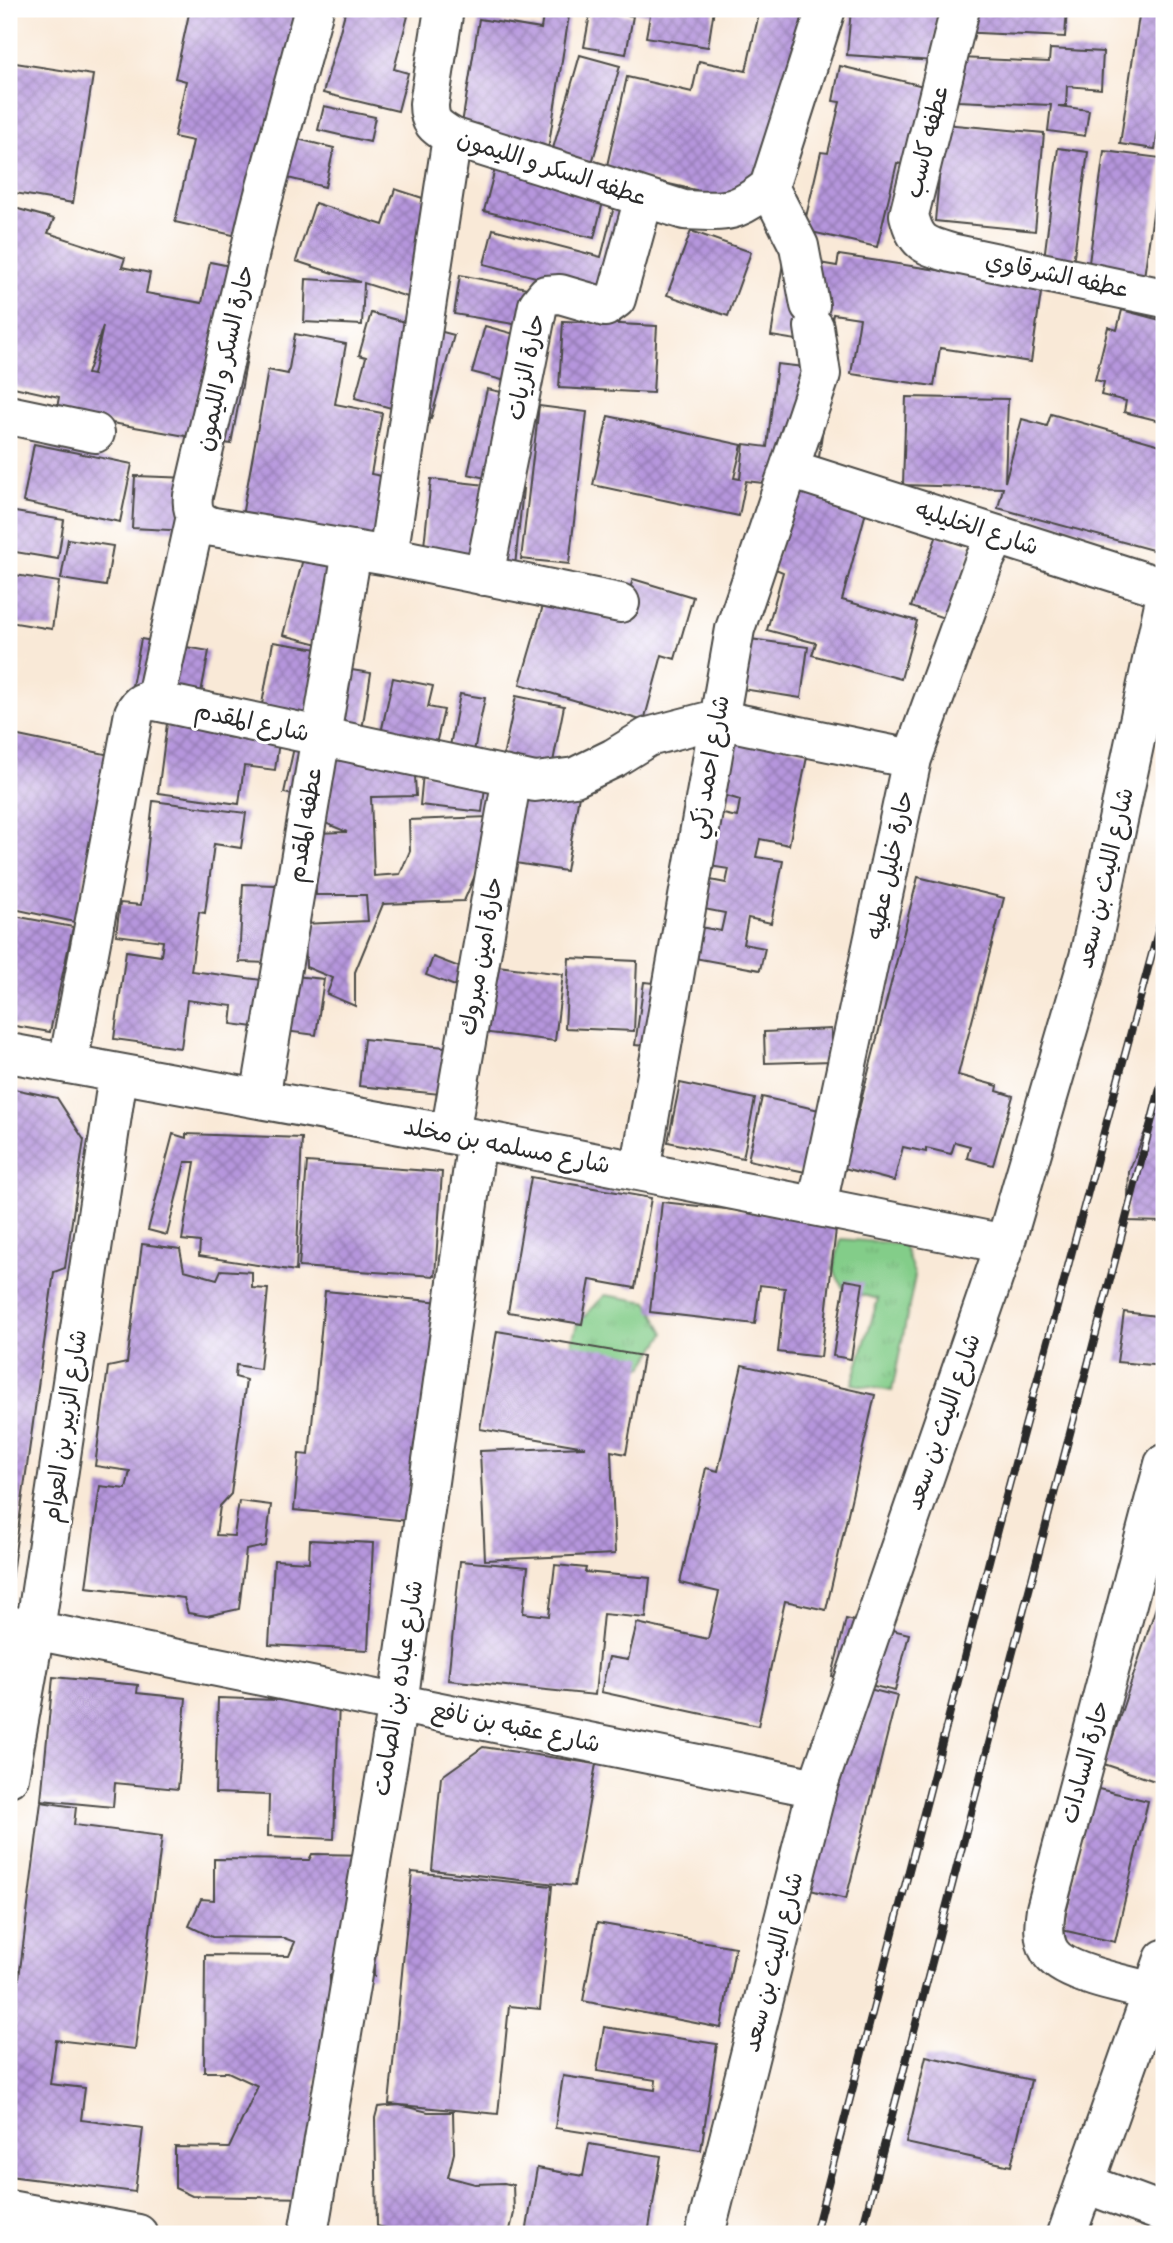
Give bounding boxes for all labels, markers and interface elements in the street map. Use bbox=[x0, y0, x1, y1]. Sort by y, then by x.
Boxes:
street label: عطفه كاسب bbox=[899, 83, 955, 201]
street label: عطفه السكر و الليمون bbox=[453, 124, 650, 213]
street label: عطفه الشرقاوي bbox=[982, 246, 1131, 306]
street label: حارة السكر و الليمون bbox=[189, 262, 261, 454]
street label: حارة الزيات bbox=[501, 311, 551, 423]
street label: شارع الخليليه bbox=[911, 494, 1042, 563]
street label: شارع احمد زكي bbox=[682, 693, 742, 842]
street label: شارع المقدم bbox=[191, 696, 312, 751]
street label: عطفه المقدم bbox=[282, 765, 331, 885]
street label: شارع الليث بن سعد bbox=[1070, 785, 1142, 972]
street label: حارة خليل عطيه bbox=[860, 788, 920, 942]
street label: حارة امين مبروك bbox=[453, 874, 509, 1038]
street label: شارع مسلمه بن مخلد bbox=[401, 1112, 613, 1182]
street label: شارع الزبير بن العوام bbox=[37, 1328, 97, 1525]
street label: شارع الليث بن سعد bbox=[899, 1330, 989, 1515]
street label: شارع عباده بن الصامت bbox=[367, 1578, 431, 1798]
street label: شارع عقبه بن نافع bbox=[429, 1695, 603, 1761]
street label: حارة السادات bbox=[1055, 1697, 1115, 1827]
street label: شارع الليث بن سعد bbox=[737, 1869, 811, 2056]

